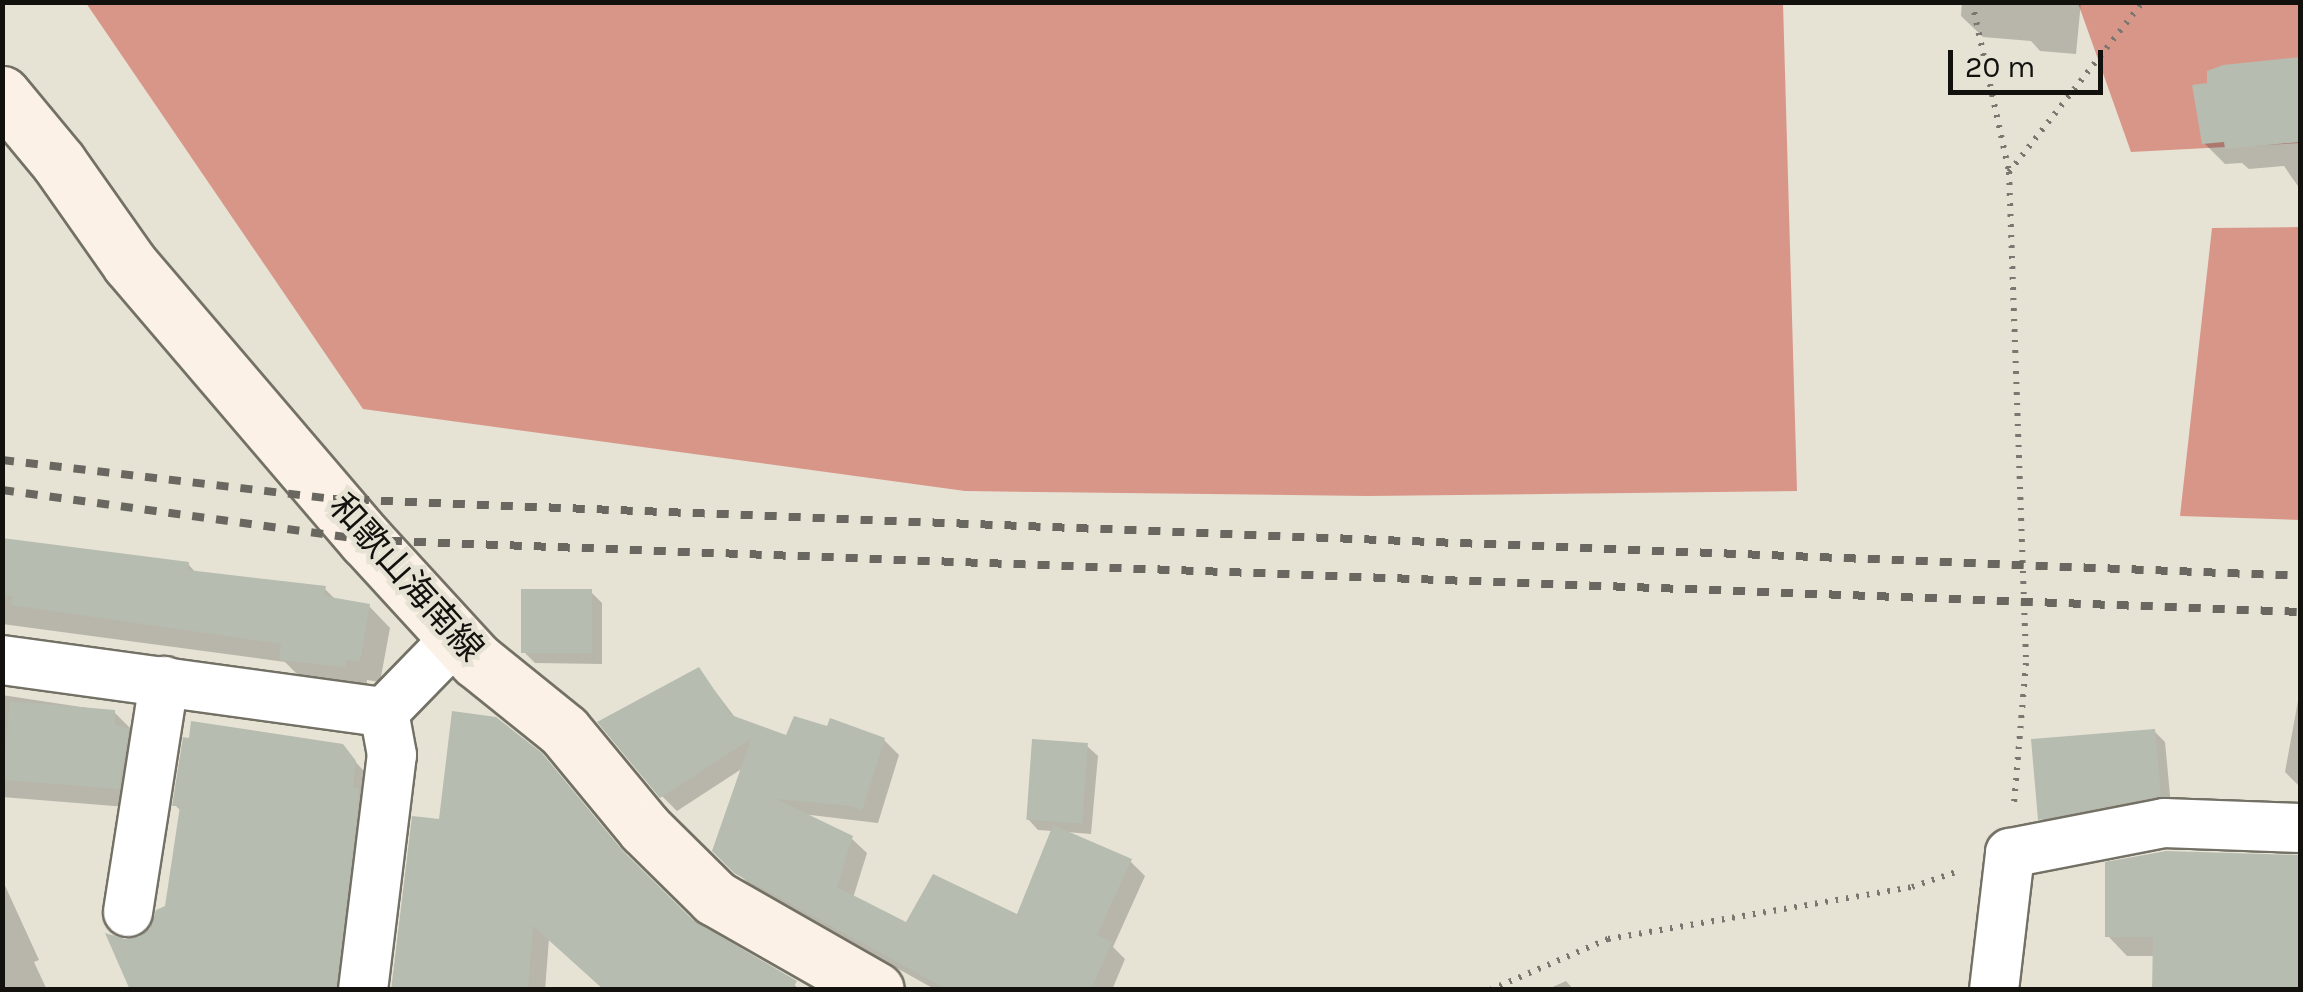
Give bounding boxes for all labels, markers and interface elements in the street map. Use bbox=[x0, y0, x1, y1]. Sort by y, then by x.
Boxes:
scale bar bbox=[1953, 30, 2108, 92]
text: 20 m bbox=[1965, 49, 2035, 85]
street label: 和歌山海南線 bbox=[320, 486, 492, 670]

